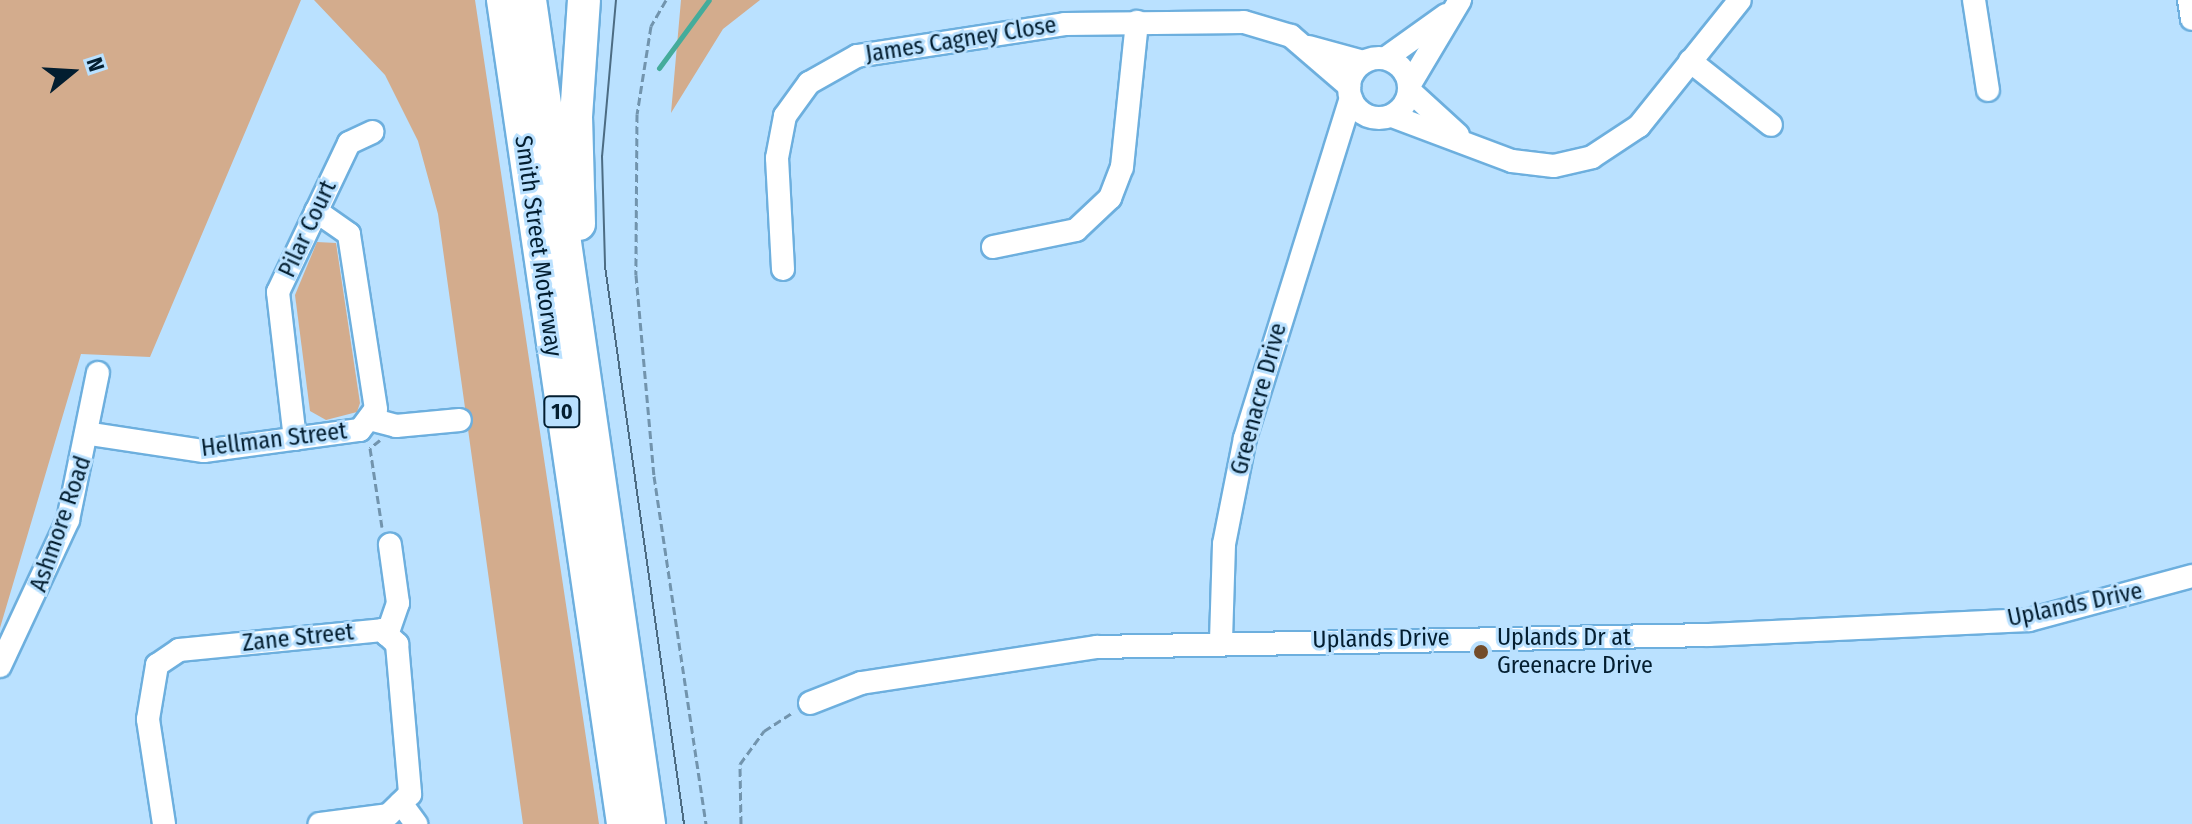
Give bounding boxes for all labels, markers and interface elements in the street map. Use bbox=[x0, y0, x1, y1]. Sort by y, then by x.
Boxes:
street label: James Cagney Close bbox=[863, 11, 1059, 69]
north arrow bbox=[32, 32, 112, 112]
text: N bbox=[80, 54, 110, 75]
street label: Smith Street Motorway bbox=[508, 134, 568, 358]
street label: Pilar Court bbox=[273, 176, 343, 282]
street label: Greenacre Drive bbox=[1225, 320, 1293, 478]
road number: 10 bbox=[542, 394, 582, 430]
street label: Hellman Street bbox=[199, 417, 349, 463]
street label: Ashmore Road bbox=[24, 452, 98, 596]
street label: Uplands Drive bbox=[2005, 577, 2145, 633]
street label: Zane Street bbox=[241, 618, 355, 658]
street label: Uplands Drive bbox=[1312, 623, 1450, 655]
place label: Uplands Dr at Greenacre Drive bbox=[1497, 624, 1653, 680]
marker: Uplands Dr at Greenacre Drive bbox=[1472, 643, 1490, 661]

